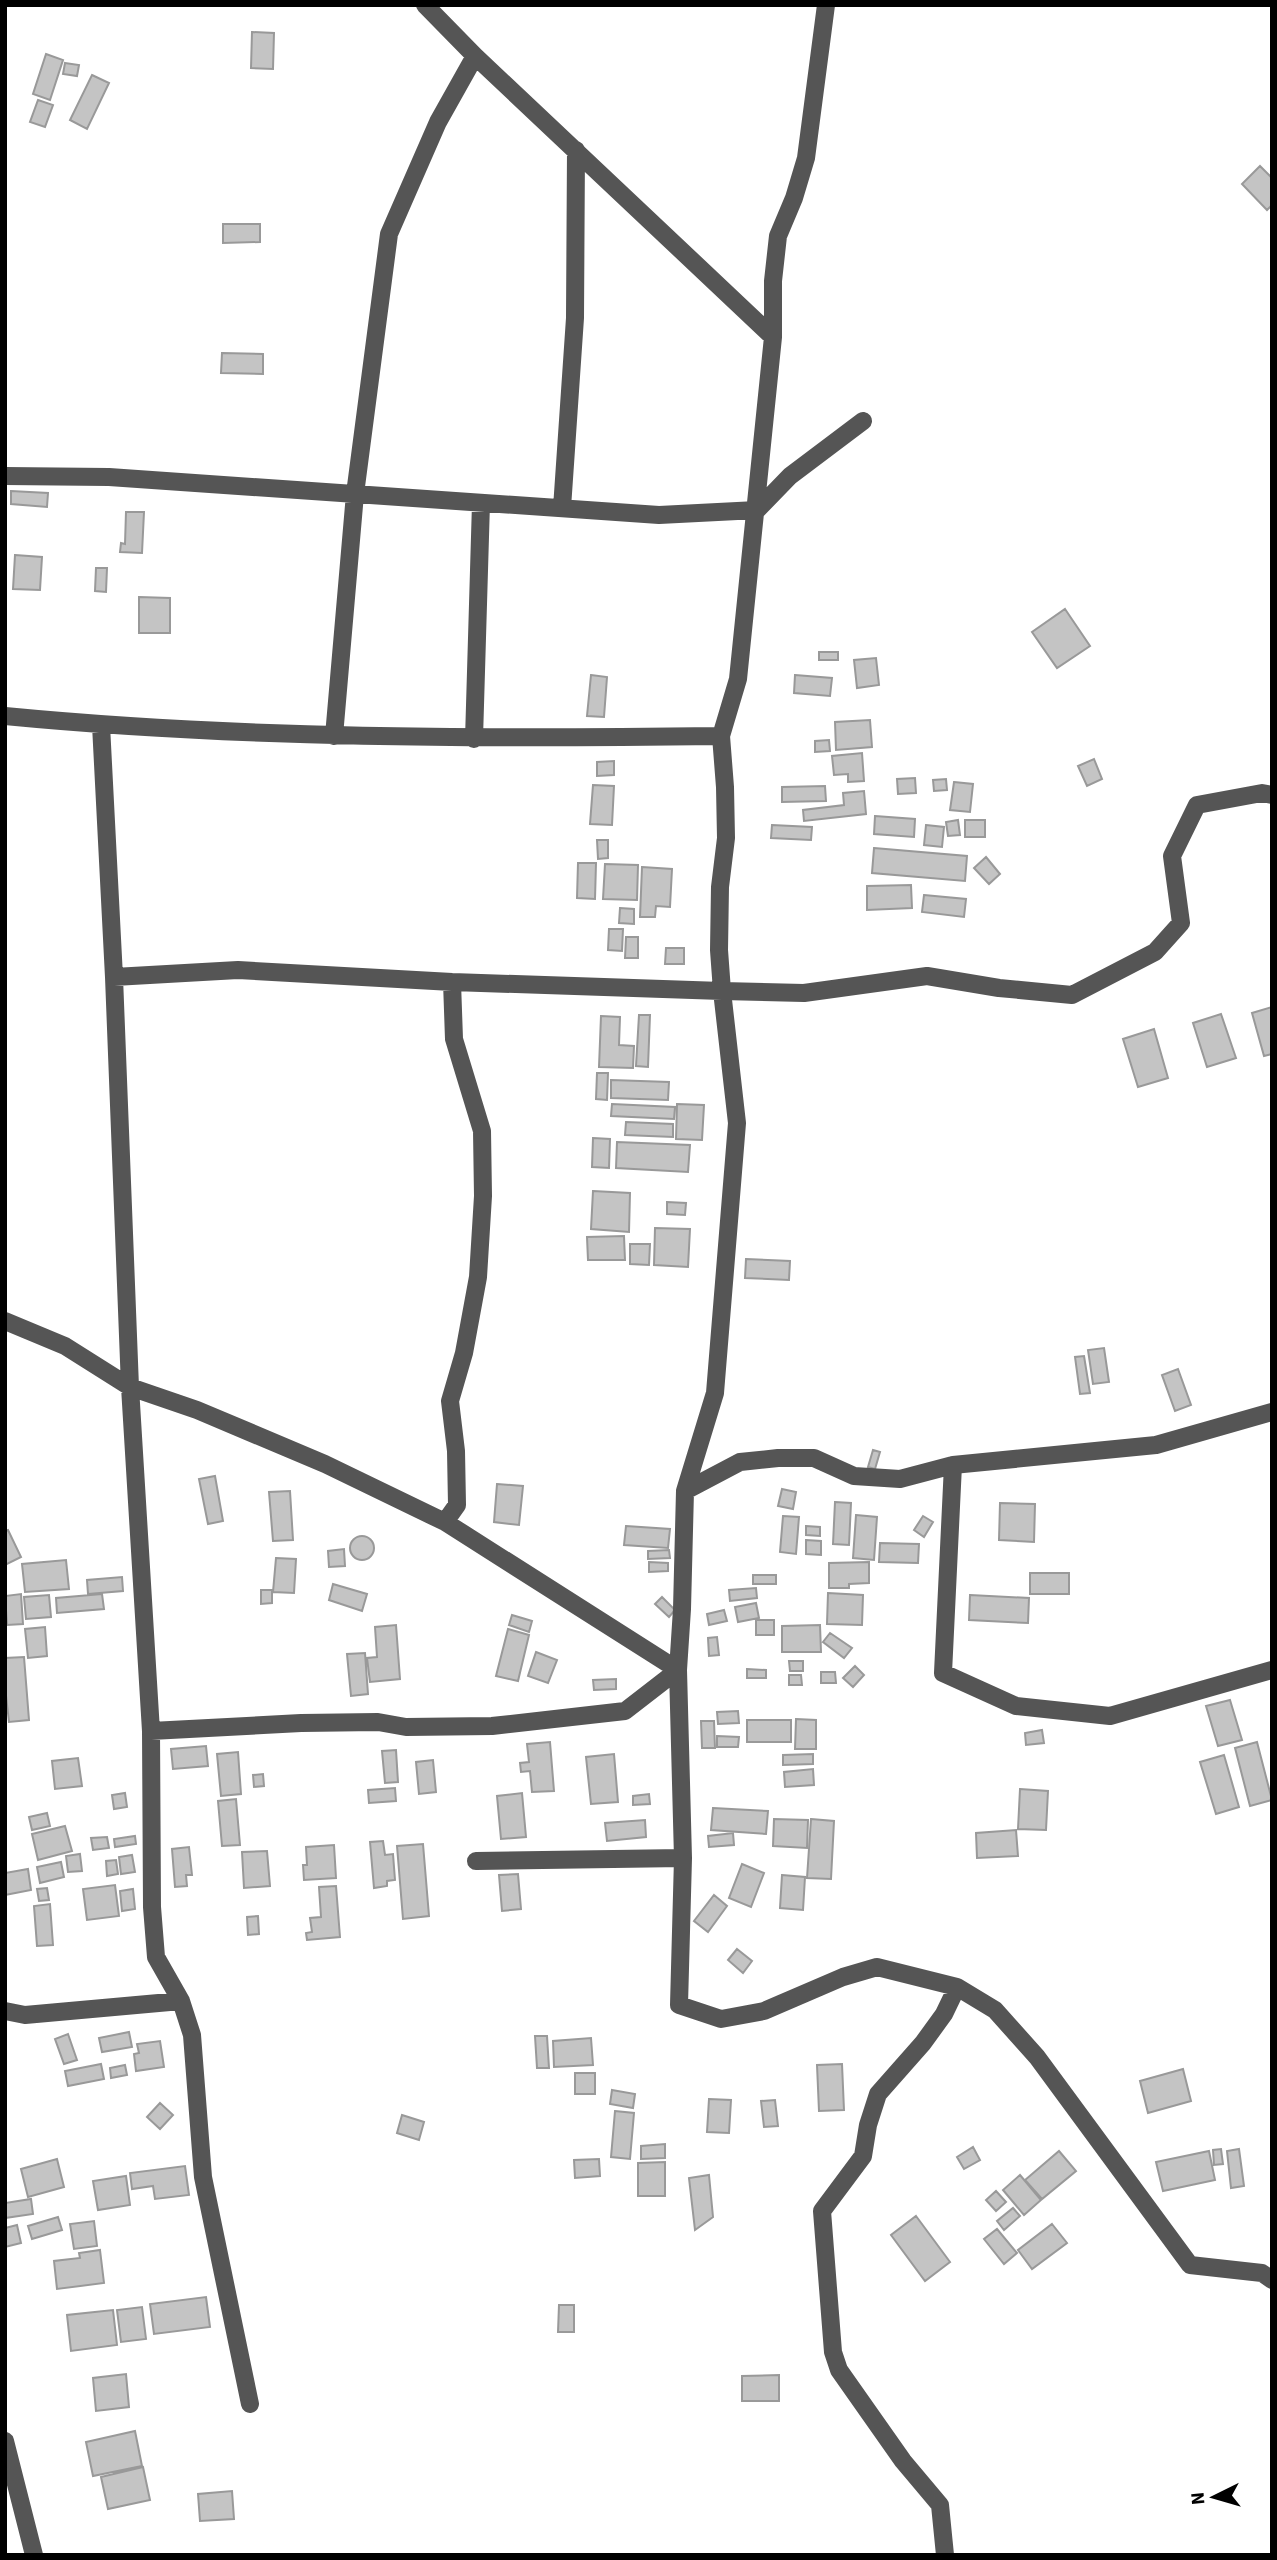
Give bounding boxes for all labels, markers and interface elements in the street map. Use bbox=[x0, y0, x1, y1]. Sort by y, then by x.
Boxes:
north arrow bbox=[1179, 2462, 1249, 2532]
text: N bbox=[1185, 2491, 1213, 2506]

